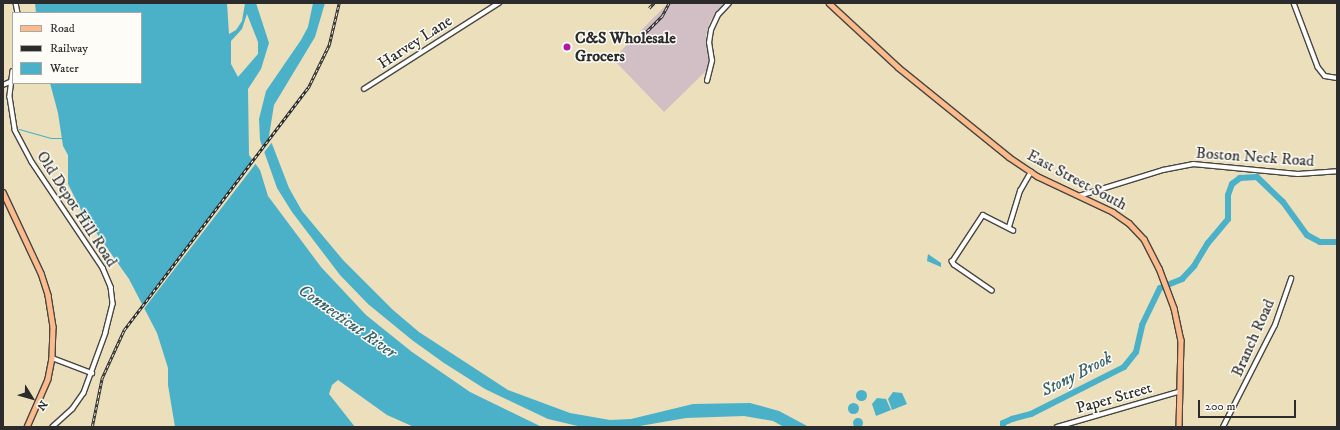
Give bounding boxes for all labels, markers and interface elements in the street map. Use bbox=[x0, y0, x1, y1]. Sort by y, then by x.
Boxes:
street label: Harvey Lane bbox=[374, 11, 456, 73]
legend bbox=[12, 12, 142, 84]
text: Road bbox=[50, 21, 75, 36]
place label: C&S Wholesale Grocers bbox=[575, 28, 676, 66]
text: Railway bbox=[50, 41, 88, 56]
marker: C&S Wholesale Grocers bbox=[562, 42, 572, 52]
text: Water bbox=[50, 61, 79, 76]
street label: Boston Neck Road bbox=[1195, 143, 1315, 171]
street label: East Street South bbox=[1024, 146, 1130, 214]
street label: Old Depot Hill Road bbox=[32, 148, 122, 270]
water label: Connecticut River bbox=[294, 281, 400, 363]
street label: Branch Road bbox=[1227, 296, 1279, 380]
water label: Stony Brook bbox=[1038, 348, 1116, 402]
north arrow bbox=[12, 378, 52, 418]
street label: Paper Street bbox=[1074, 378, 1154, 418]
scale bar bbox=[1200, 392, 1298, 418]
text: N bbox=[33, 397, 50, 413]
text: 200 m bbox=[1205, 399, 1235, 414]

